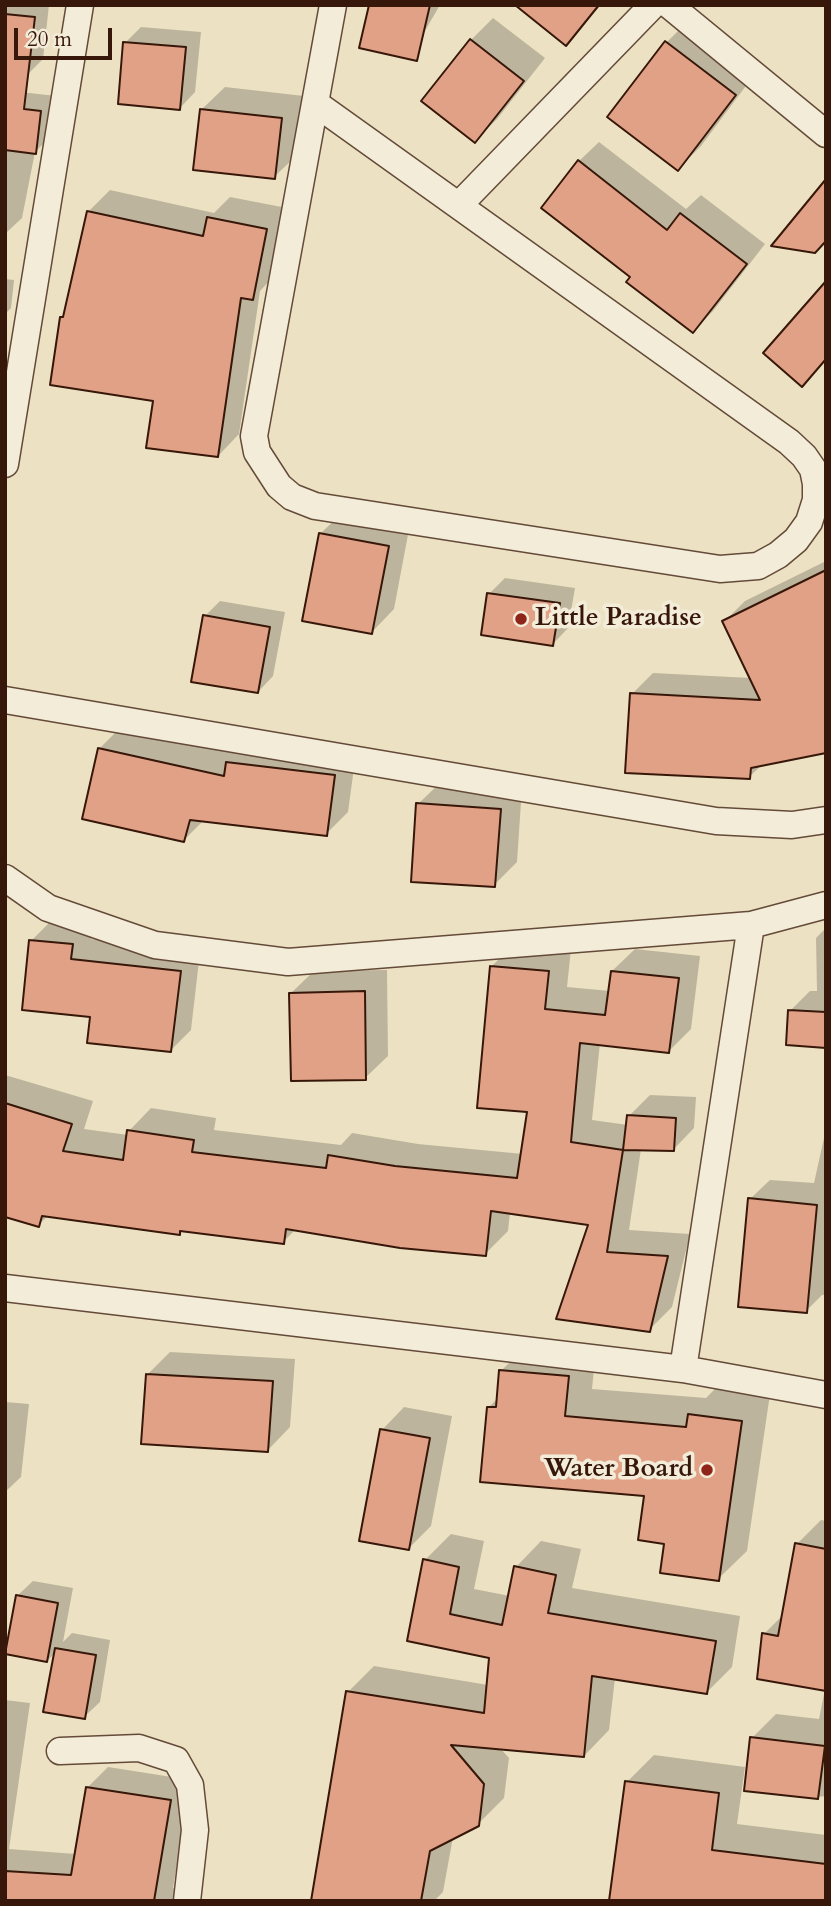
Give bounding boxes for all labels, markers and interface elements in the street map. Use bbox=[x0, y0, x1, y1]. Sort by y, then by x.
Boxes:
scale bar bbox=[18, 14, 116, 58]
text: 20 m bbox=[27, 25, 72, 54]
place label: Little Paradise bbox=[535, 603, 702, 635]
marker: Little Paradise bbox=[513, 611, 529, 627]
place label: Water Board bbox=[544, 1454, 693, 1486]
marker: Water Board bbox=[699, 1462, 715, 1478]

